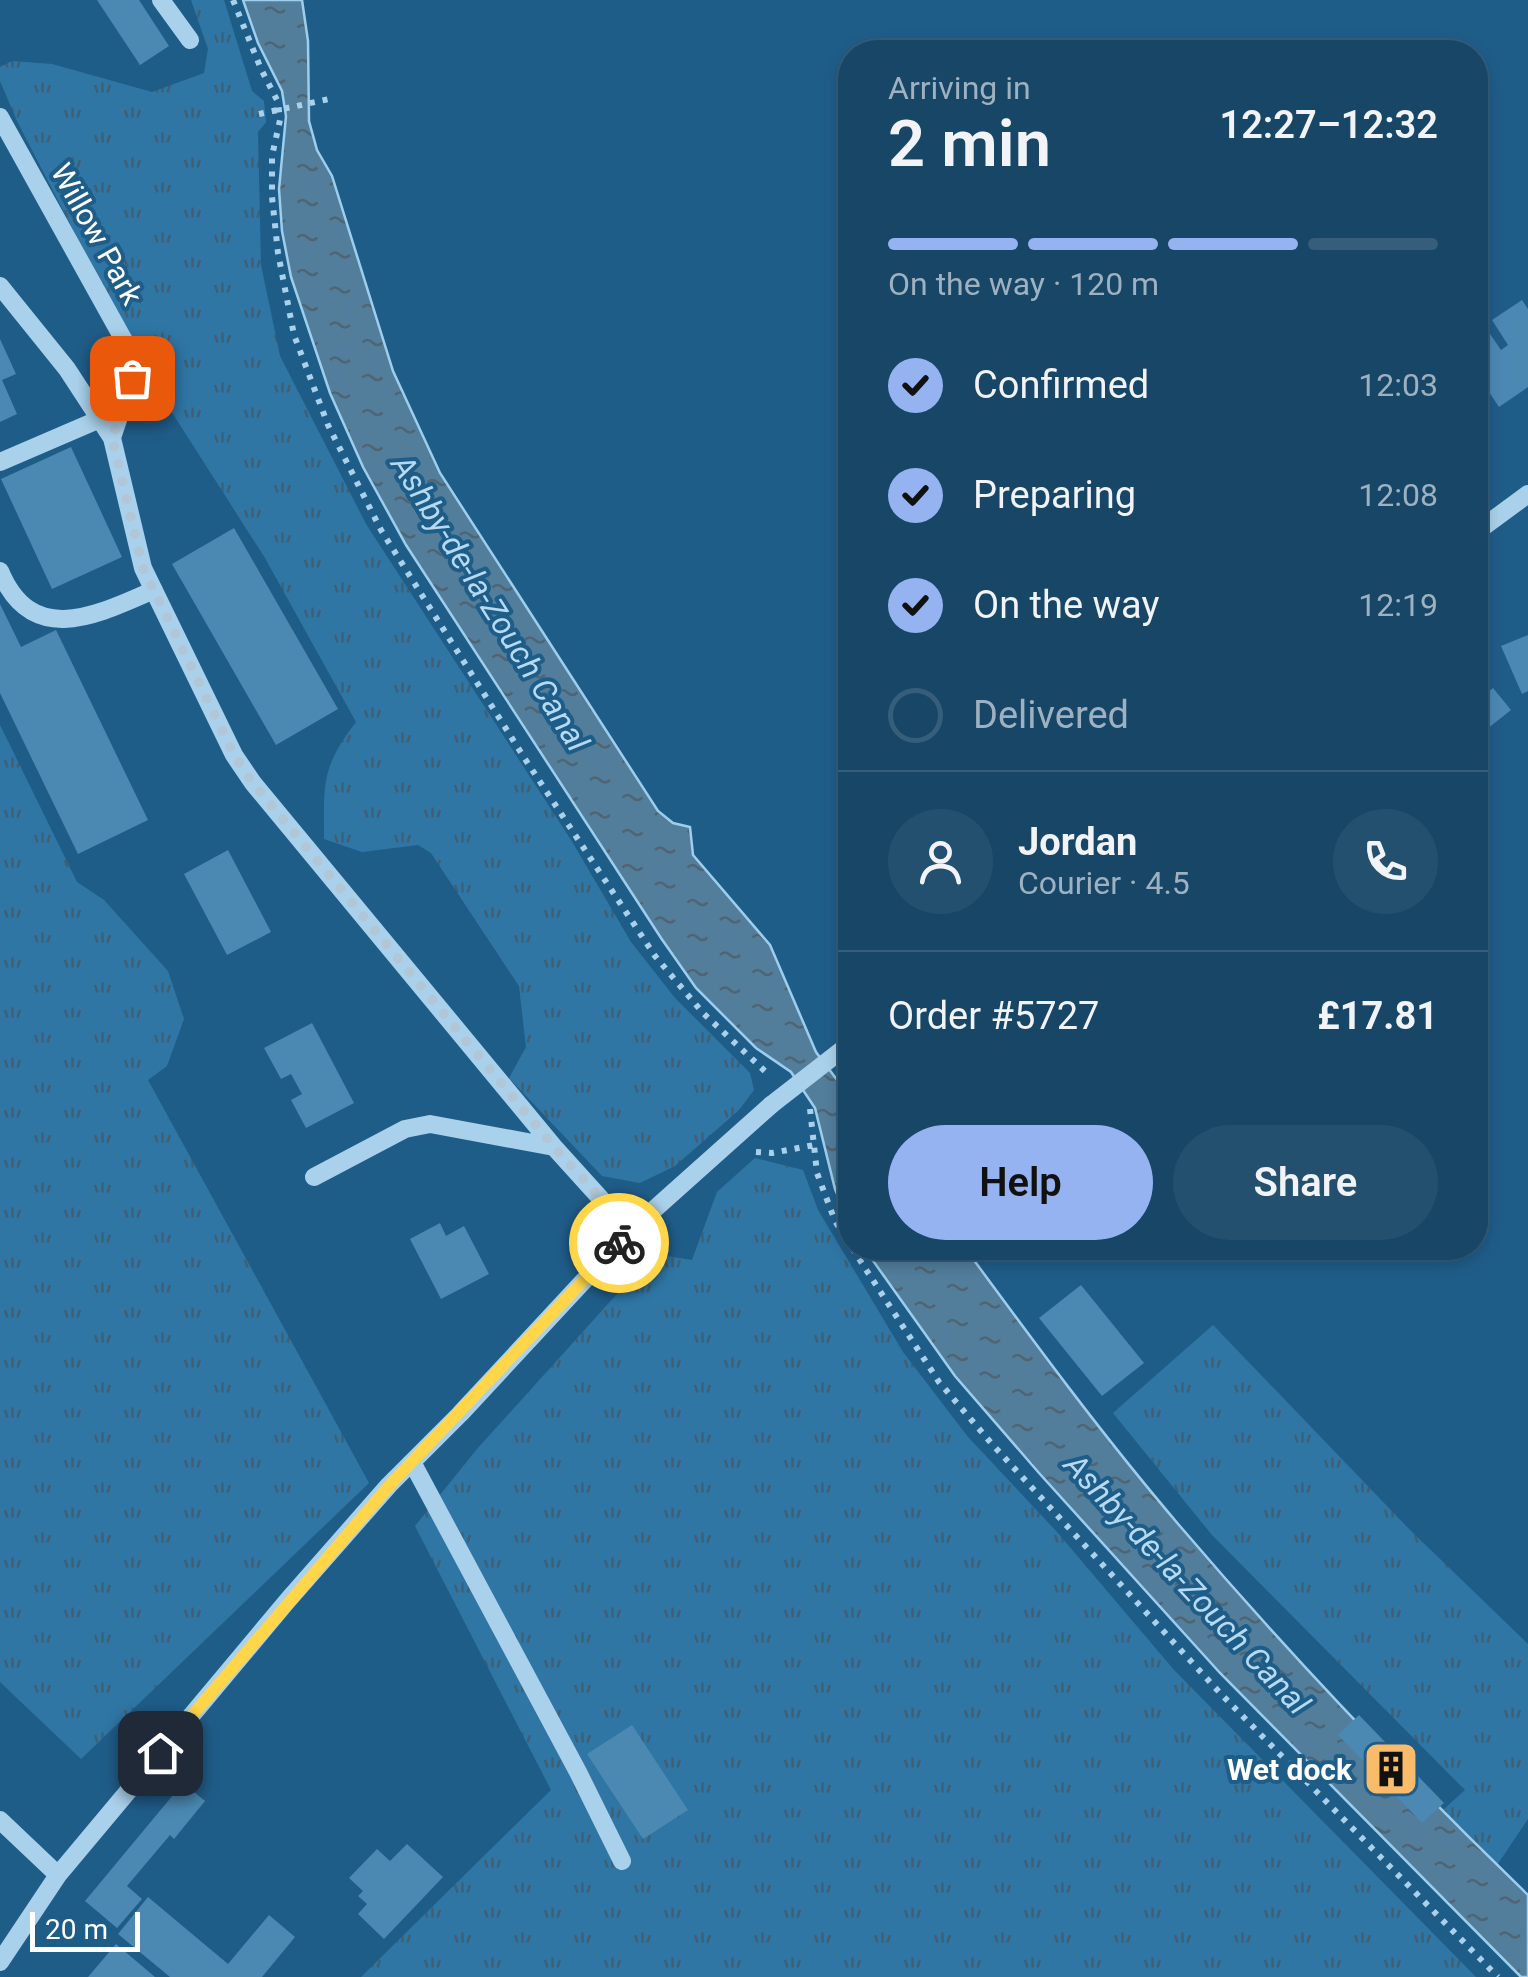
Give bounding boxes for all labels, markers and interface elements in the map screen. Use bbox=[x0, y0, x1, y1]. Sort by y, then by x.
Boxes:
text: Arriving in bbox=[888, 69, 1031, 107]
text: 12:27–12:32 bbox=[1219, 103, 1438, 147]
text: 2 min bbox=[888, 106, 1051, 182]
street label: Willow Park bbox=[44, 157, 151, 311]
text: On the way · 120 m bbox=[888, 265, 1159, 303]
pin bbox=[90, 336, 175, 421]
icon: bag bbox=[105, 351, 160, 406]
icon: check bbox=[888, 358, 943, 413]
text: Confirmed bbox=[973, 363, 1149, 407]
text: 12:03 bbox=[1358, 366, 1438, 404]
water label: Ashby-de-la-Zouch Canal bbox=[382, 446, 597, 759]
icon: check bbox=[888, 468, 943, 523]
text: Preparing bbox=[973, 473, 1136, 517]
text: 12:08 bbox=[1358, 476, 1438, 514]
icon: check bbox=[888, 578, 943, 633]
text: On the way bbox=[973, 583, 1159, 627]
text: 12:19 bbox=[1358, 586, 1438, 624]
text: Delivered bbox=[973, 693, 1129, 737]
button: person bbox=[888, 809, 993, 914]
button: phone bbox=[1333, 809, 1438, 914]
text: Jordan bbox=[1018, 820, 1137, 864]
text: Courier · 4.5 bbox=[1018, 864, 1190, 902]
text: Order #5727 bbox=[888, 994, 1099, 1038]
text: £17.81 bbox=[1317, 994, 1438, 1038]
button: Help bbox=[888, 1125, 1153, 1240]
button: Share bbox=[1173, 1125, 1438, 1240]
courier bbox=[569, 1193, 669, 1293]
icon: bike bbox=[592, 1216, 647, 1271]
water label: Ashby-de-la-Zouch Canal bbox=[1055, 1444, 1318, 1722]
pin bbox=[118, 1711, 203, 1796]
icon: home bbox=[133, 1726, 188, 1781]
building icon: Wet dock bbox=[1361, 1739, 1421, 1799]
place label: Wet dock bbox=[1227, 1752, 1353, 1787]
scale bar bbox=[30, 1907, 140, 1952]
text: 20 m bbox=[45, 1913, 108, 1946]

